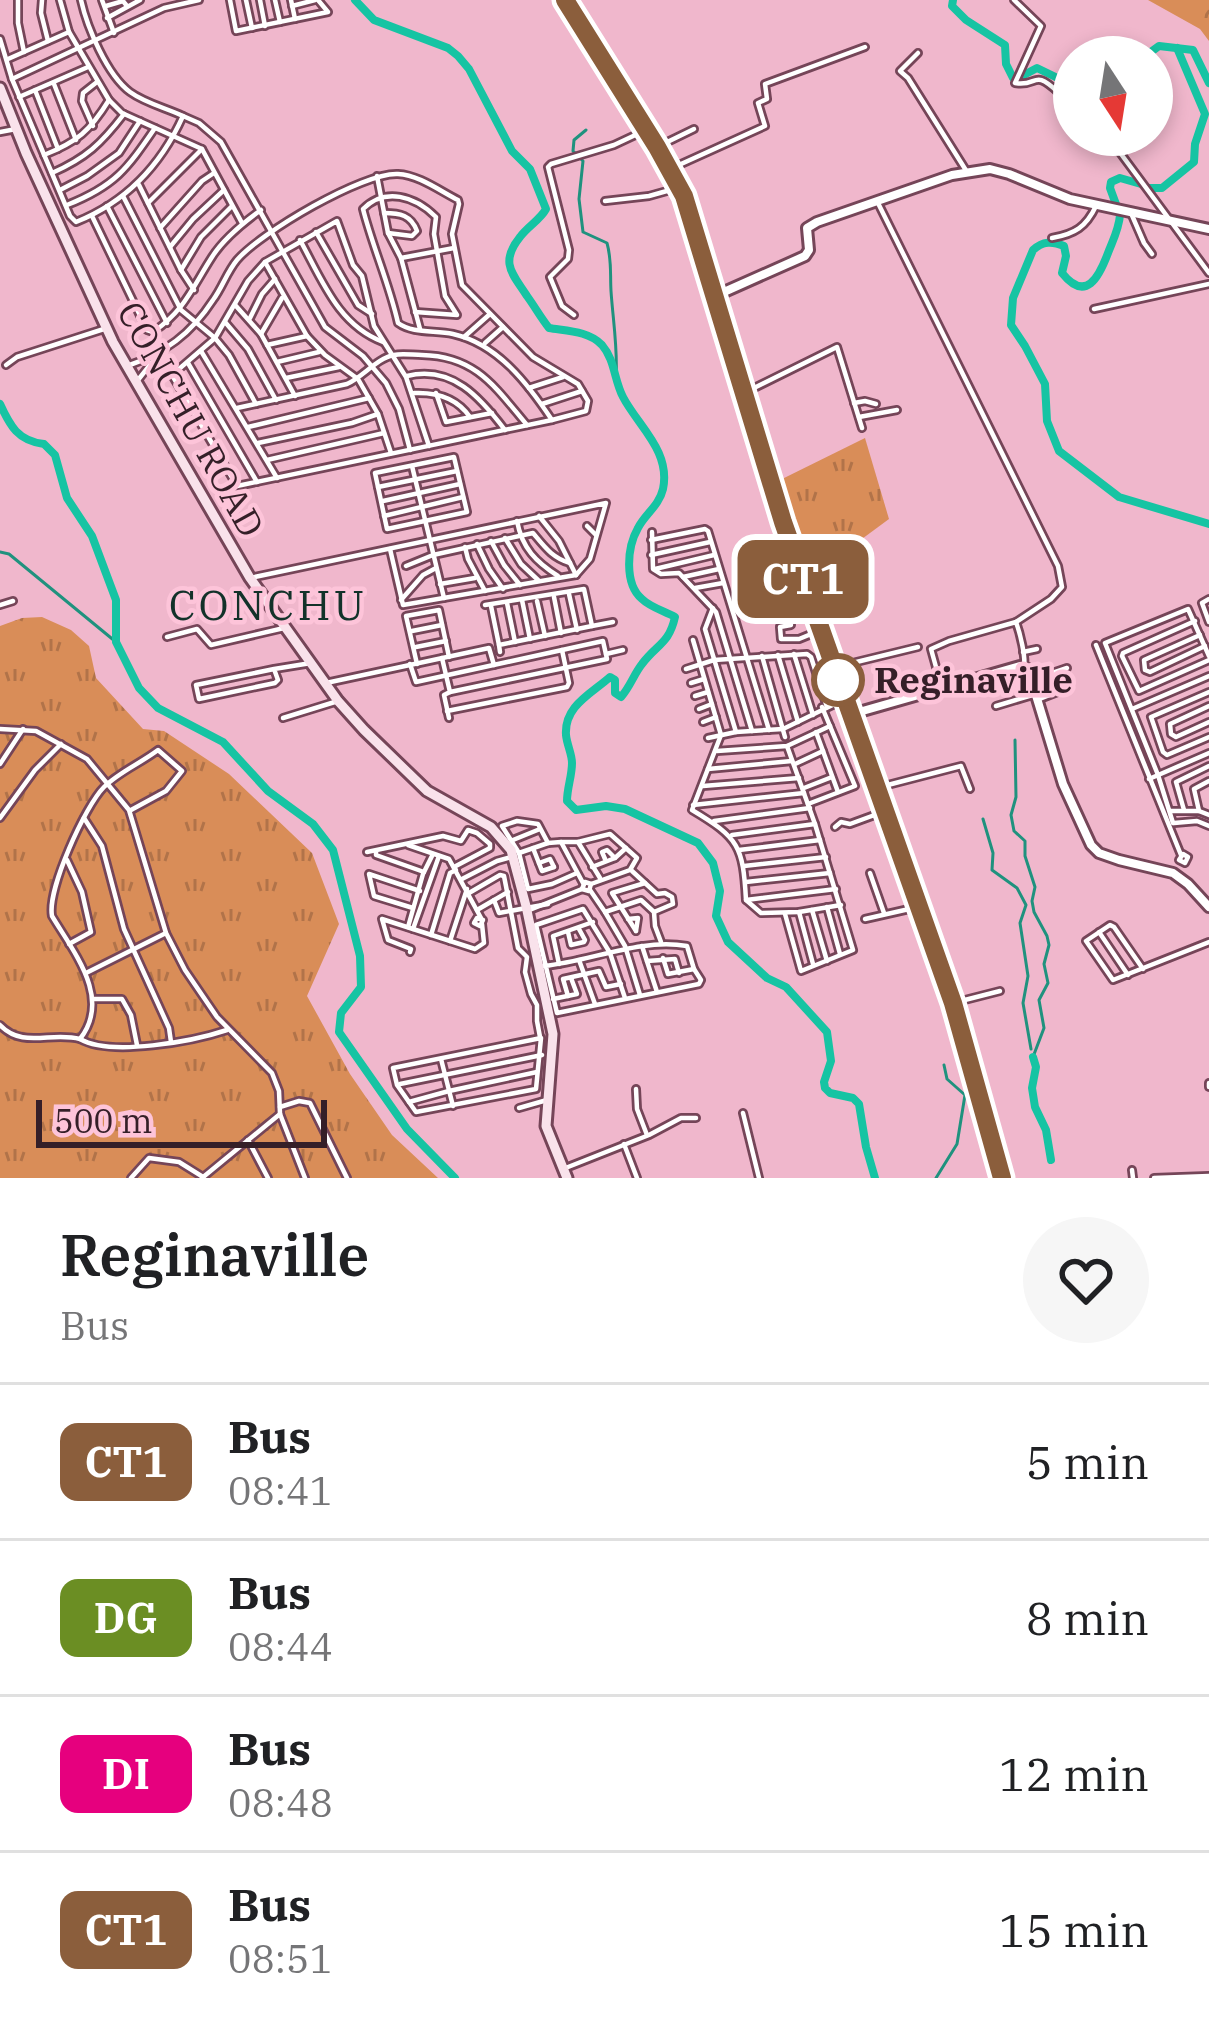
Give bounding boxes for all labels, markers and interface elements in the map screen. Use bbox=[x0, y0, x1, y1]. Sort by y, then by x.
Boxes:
north arrow bbox=[1053, 36, 1173, 156]
map controls bbox=[1053, 36, 1173, 156]
street label: CONCHU ROAD bbox=[107, 293, 276, 545]
line badge: CT1 bbox=[734, 540, 872, 618]
text: CT1 bbox=[762, 551, 844, 606]
district label: CONCHU bbox=[169, 577, 367, 632]
marker: Reginaville bbox=[813, 655, 863, 705]
place label: Reginaville bbox=[874, 656, 1073, 703]
scale bar bbox=[36, 1094, 327, 1147]
text: 500 m bbox=[54, 1099, 153, 1142]
button: heart bbox=[1023, 1217, 1149, 1343]
text: Reginaville bbox=[60, 1218, 369, 1292]
text: Bus bbox=[60, 1300, 129, 1351]
text: Bus bbox=[228, 1407, 311, 1465]
text: 5 min bbox=[1026, 1433, 1149, 1491]
text: CT1 bbox=[85, 1434, 167, 1489]
text: 08:41 bbox=[228, 1465, 333, 1516]
text: Bus bbox=[228, 1563, 311, 1621]
text: 8 min bbox=[1026, 1589, 1149, 1647]
text: DG bbox=[94, 1590, 158, 1645]
text: 08:44 bbox=[228, 1621, 333, 1672]
text: Bus bbox=[228, 1719, 311, 1777]
text: 12 min bbox=[999, 1745, 1149, 1803]
text: DI bbox=[102, 1746, 150, 1801]
text: 08:48 bbox=[228, 1777, 333, 1828]
text: Bus bbox=[228, 1875, 311, 1933]
text: 15 min bbox=[999, 1901, 1149, 1959]
text: CT1 bbox=[85, 1902, 167, 1957]
text: 08:51 bbox=[228, 1933, 333, 1984]

